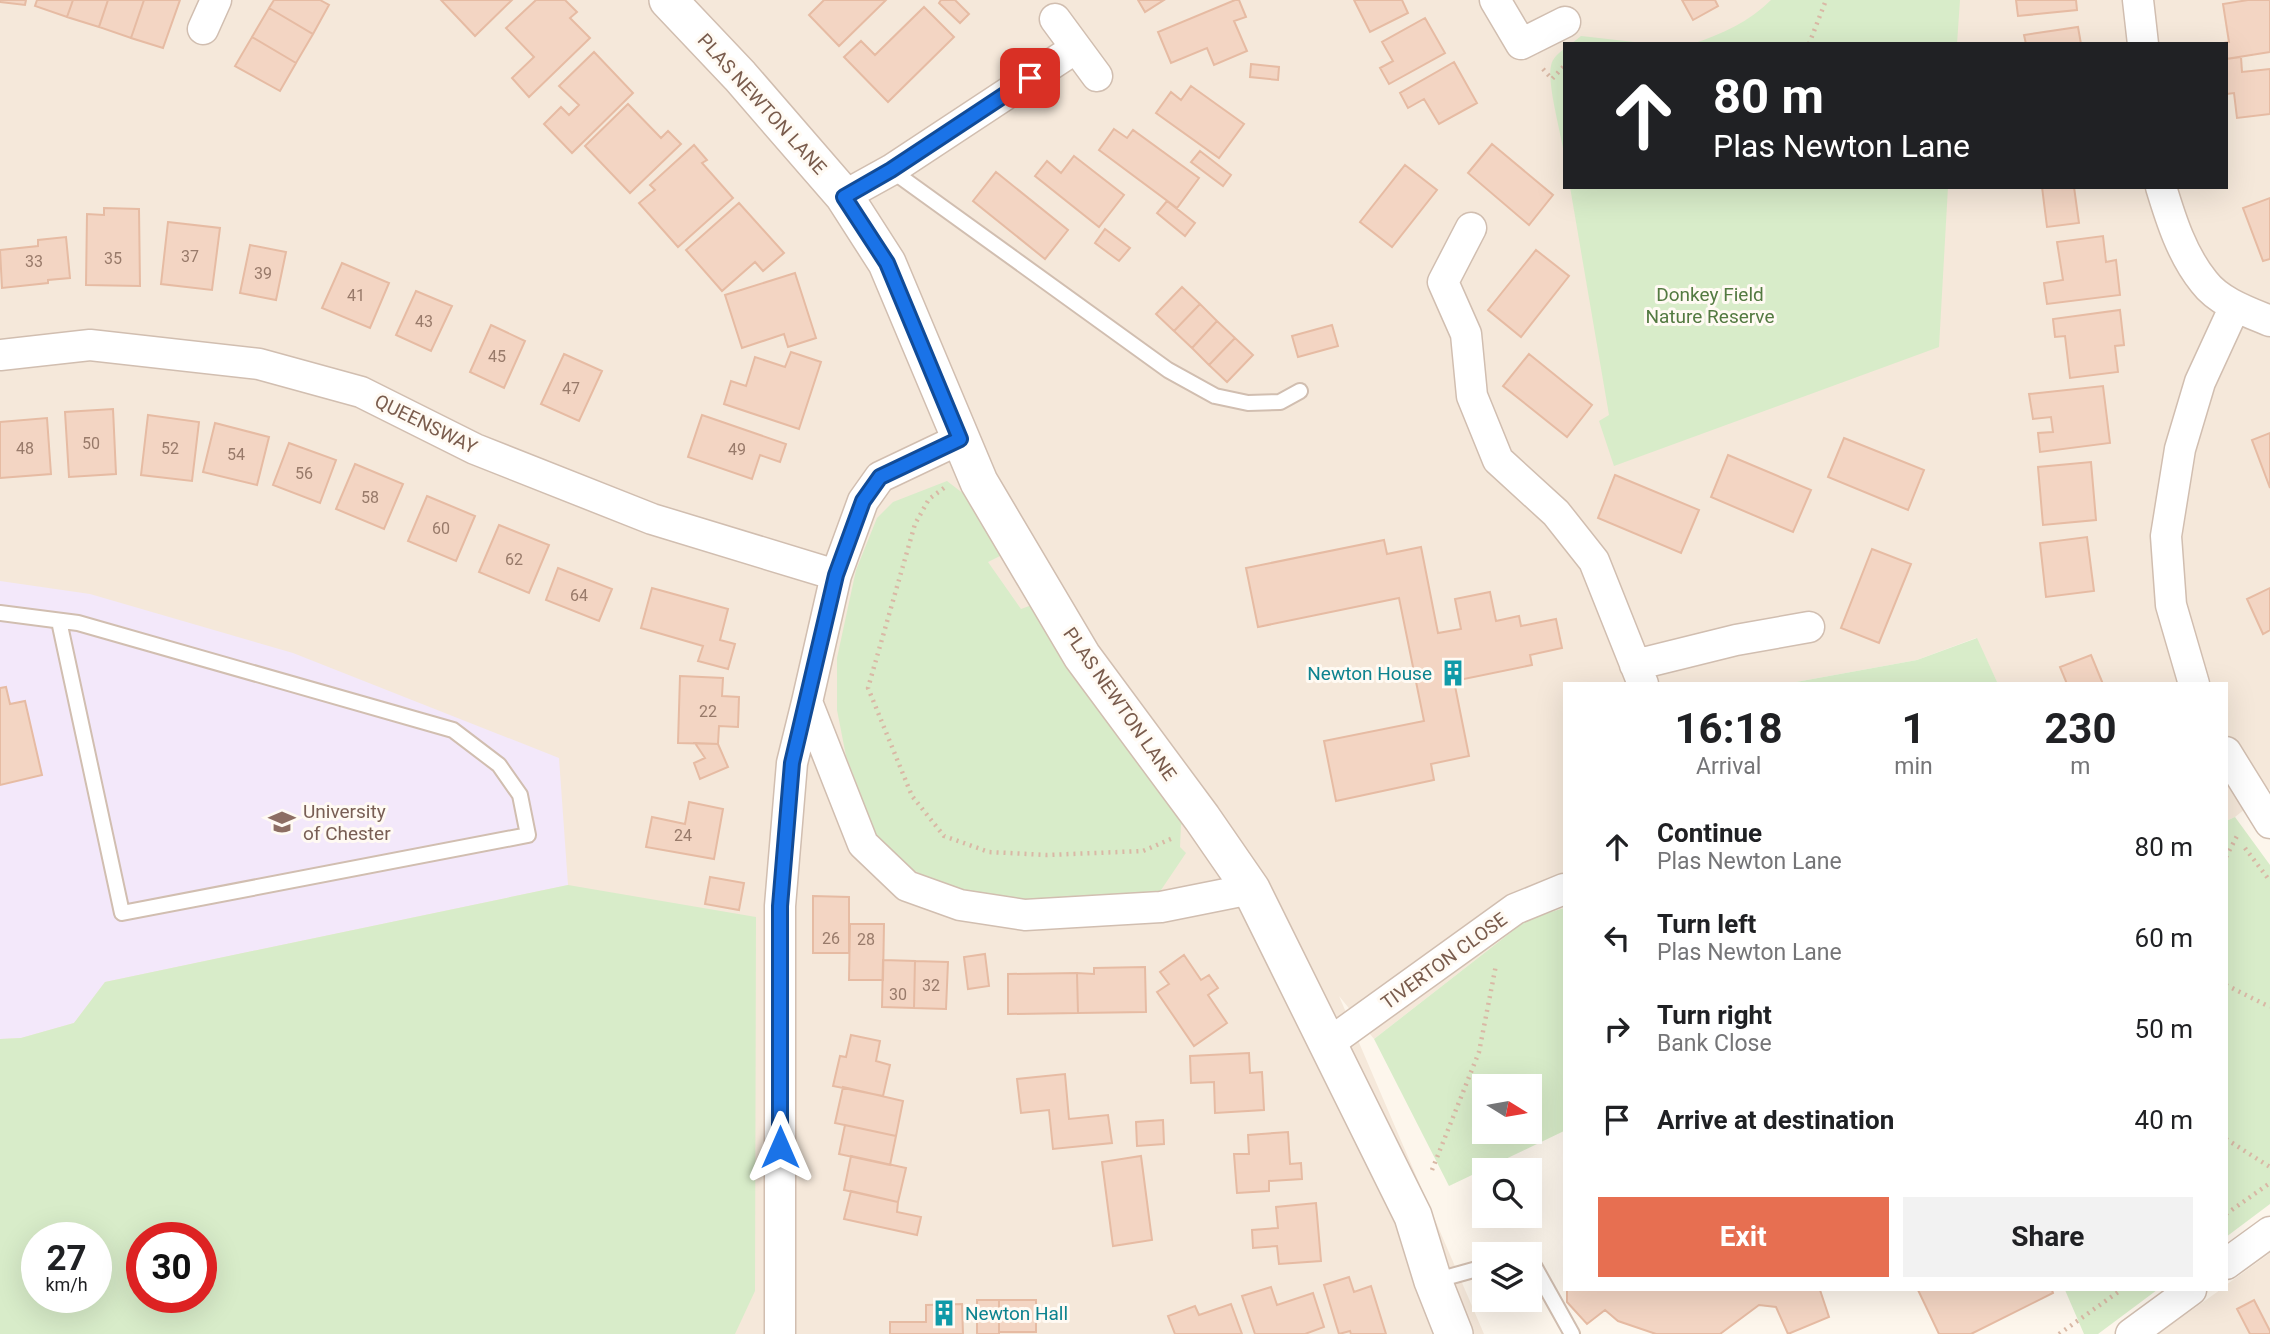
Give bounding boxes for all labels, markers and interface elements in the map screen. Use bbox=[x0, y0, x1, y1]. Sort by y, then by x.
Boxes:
street label: PLAS NEWTON LANE bbox=[693, 29, 831, 179]
pin bbox=[1000, 48, 1060, 108]
icon: arrive bbox=[1011, 59, 1049, 97]
text: 80 m bbox=[1713, 68, 1824, 125]
icon: ahead bbox=[1598, 70, 1689, 161]
text: Plas Newton Lane bbox=[1713, 127, 1970, 165]
house number: 37 bbox=[181, 247, 199, 266]
house number: 35 bbox=[104, 249, 122, 268]
house number: 33 bbox=[25, 252, 43, 271]
house number: 39 bbox=[254, 264, 272, 283]
park label: Donkey Field Nature Reserve bbox=[1645, 283, 1775, 328]
house number: 41 bbox=[347, 286, 365, 305]
house number: 43 bbox=[415, 312, 433, 331]
house number: 45 bbox=[488, 347, 506, 366]
house number: 47 bbox=[562, 379, 580, 398]
street label: QUEENSWAY bbox=[371, 389, 482, 459]
house number: 50 bbox=[82, 434, 100, 453]
house number: 48 bbox=[16, 439, 34, 458]
house number: 52 bbox=[161, 439, 179, 458]
house number: 49 bbox=[728, 440, 746, 459]
house number: 54 bbox=[227, 445, 245, 464]
house number: 56 bbox=[295, 464, 313, 483]
house number: 58 bbox=[361, 488, 379, 507]
house number: 60 bbox=[432, 519, 450, 538]
house number: 62 bbox=[505, 550, 523, 569]
house number: 64 bbox=[570, 586, 588, 605]
street label: PLAS NEWTON LANE bbox=[1058, 623, 1182, 785]
building icon: Newton House bbox=[1438, 658, 1468, 688]
place label: Newton House bbox=[1307, 662, 1432, 685]
house number: 22 bbox=[699, 702, 717, 721]
text: 16:18 bbox=[1675, 704, 1783, 753]
text: 1 bbox=[1901, 704, 1926, 753]
text: 230 bbox=[2044, 704, 2117, 753]
text: Arrival bbox=[1696, 753, 1761, 780]
text: min bbox=[1894, 753, 1933, 780]
text: m bbox=[2070, 753, 2090, 780]
place label: University of Chester bbox=[303, 800, 391, 845]
school or university icon: University of Chester bbox=[267, 807, 297, 837]
text: Continue bbox=[1657, 818, 1762, 848]
house number: 24 bbox=[674, 826, 692, 845]
icon: ahead bbox=[1598, 828, 1636, 866]
text: 80 m bbox=[2135, 832, 2193, 862]
text: Plas Newton Lane bbox=[1657, 848, 1842, 875]
street label: TIVERTON CLOSE bbox=[1377, 908, 1512, 1014]
text: Turn left bbox=[1657, 909, 1756, 939]
icon: left bbox=[1598, 919, 1636, 957]
text: 60 m bbox=[2135, 923, 2193, 953]
house number: 26 bbox=[822, 929, 840, 948]
house number: 28 bbox=[857, 930, 875, 949]
text: Plas Newton Lane bbox=[1657, 939, 1842, 966]
house number: 32 bbox=[922, 976, 940, 995]
house number: 30 bbox=[889, 985, 907, 1004]
text: Turn right bbox=[1657, 1000, 1772, 1030]
icon: right bbox=[1598, 1010, 1636, 1048]
text: 50 m bbox=[2135, 1014, 2193, 1044]
text: Bank Close bbox=[1657, 1030, 1772, 1057]
north arrow bbox=[1472, 1074, 1542, 1144]
map controls bbox=[1472, 1074, 1542, 1312]
icon: arrive bbox=[1598, 1101, 1636, 1139]
text: Arrive at destination bbox=[1657, 1105, 1894, 1135]
text: 40 m bbox=[2135, 1105, 2193, 1135]
position arrow bbox=[743, 1110, 817, 1184]
button: search bbox=[1472, 1158, 1542, 1228]
button: Exit bbox=[1598, 1197, 1889, 1277]
button: Share bbox=[1903, 1197, 2193, 1277]
speed limit sign: 30 bbox=[126, 1222, 217, 1313]
text: 27 bbox=[46, 1238, 87, 1279]
button: layers bbox=[1472, 1242, 1542, 1312]
text: km/h bbox=[45, 1274, 88, 1295]
building icon: Newton Hall bbox=[929, 1298, 959, 1328]
place label: Newton Hall bbox=[965, 1302, 1068, 1325]

